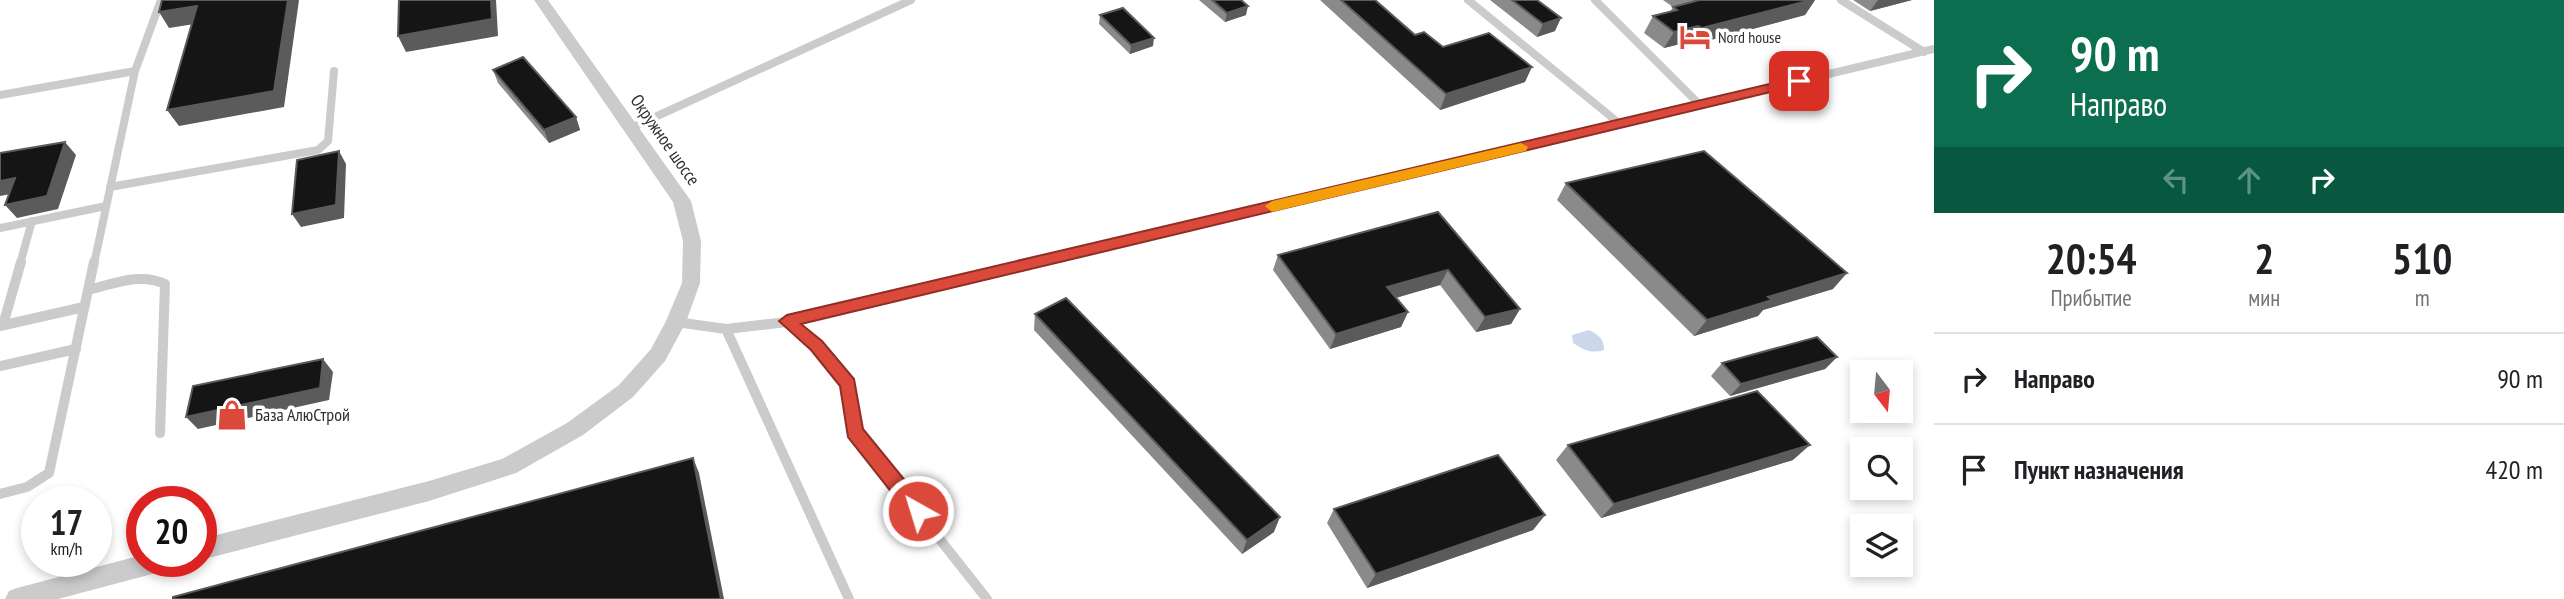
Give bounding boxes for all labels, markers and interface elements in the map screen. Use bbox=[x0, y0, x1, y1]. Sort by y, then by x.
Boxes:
hotel icon: Nord house bbox=[1678, 20, 1712, 54]
text: 90 m bbox=[2070, 21, 2159, 85]
place label: Nord house bbox=[1718, 27, 1781, 47]
icon: right bbox=[1955, 28, 2046, 119]
pin bbox=[1769, 51, 1829, 111]
icon: arrive bbox=[1780, 62, 1818, 100]
text: Направо bbox=[2070, 83, 2167, 125]
street label: Окружное шоссе bbox=[626, 90, 705, 190]
icon: left bbox=[2157, 161, 2195, 199]
icon: ahead bbox=[2230, 161, 2268, 199]
icon: right bbox=[2303, 161, 2341, 199]
text: 20:54 bbox=[2046, 231, 2137, 286]
text: 2 bbox=[2254, 231, 2274, 286]
text: 510 bbox=[2392, 231, 2452, 286]
text: Прибытие bbox=[2050, 283, 2132, 312]
text: мин bbox=[2248, 283, 2280, 312]
text: m bbox=[2415, 283, 2430, 312]
north arrow bbox=[1850, 360, 1913, 424]
map controls bbox=[1850, 360, 1913, 577]
icon: right bbox=[1955, 360, 1993, 398]
text: Направо bbox=[2014, 362, 2095, 395]
text: 90 m bbox=[2497, 362, 2543, 395]
shop icon: База АлюСтрой bbox=[215, 398, 249, 432]
place label: База АлюСтрой bbox=[255, 403, 350, 426]
button: search bbox=[1850, 437, 1913, 500]
icon: arrive bbox=[1955, 451, 1993, 489]
text: Пункт назначения bbox=[2014, 453, 2184, 486]
text: 420 m bbox=[2485, 453, 2543, 486]
position arrow bbox=[881, 474, 955, 548]
speed limit sign: 20 bbox=[126, 486, 217, 577]
text: 17 bbox=[50, 499, 83, 545]
button: layers bbox=[1850, 514, 1913, 577]
text: km/h bbox=[51, 537, 82, 560]

